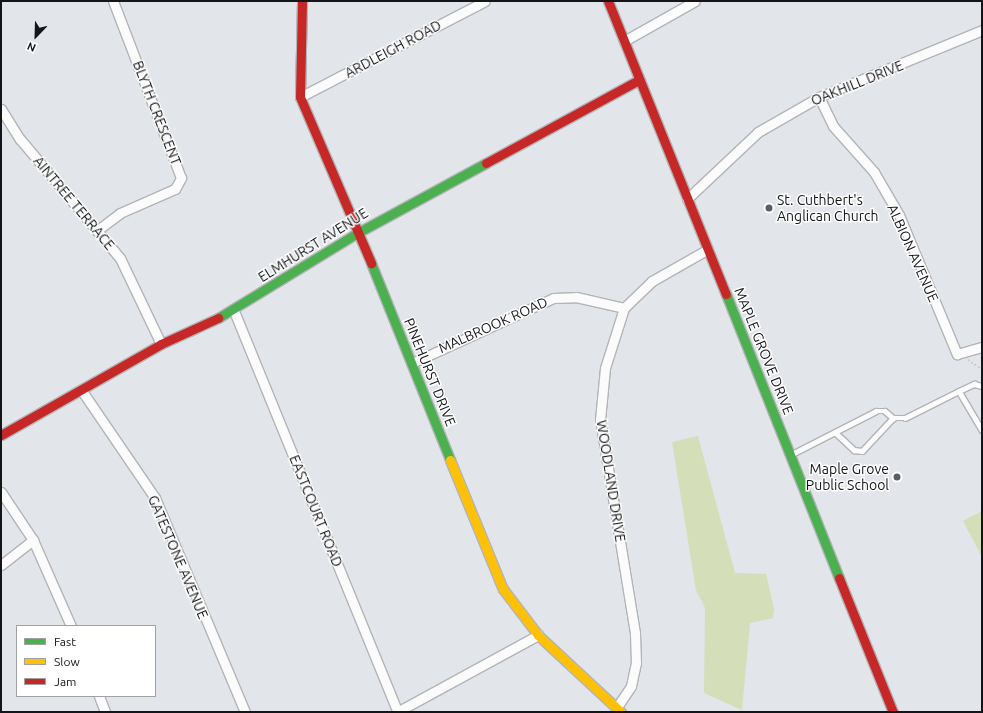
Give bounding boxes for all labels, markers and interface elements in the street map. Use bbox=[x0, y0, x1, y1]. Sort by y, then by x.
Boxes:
north arrow bbox=[16, 16, 56, 56]
street label: ARDLEIGH ROAD bbox=[342, 16, 444, 82]
text: N bbox=[25, 40, 37, 54]
street label: OAKHILL DRIVE bbox=[808, 57, 906, 109]
street label: BLYTH CRESCENT bbox=[129, 58, 185, 168]
street label: AINTREE TERRACE bbox=[30, 153, 118, 253]
place label: St. Cuthbert's Anglican Church bbox=[777, 192, 878, 224]
street label: ALBION AVENUE bbox=[884, 201, 942, 305]
marker: St. Cuthbert's Anglican Church bbox=[764, 203, 774, 213]
street label: ELMHURST AVENUE bbox=[255, 204, 371, 286]
street label: MAPLE GROVE DRIVE bbox=[731, 285, 797, 417]
street label: MALBROOK ROAD bbox=[436, 293, 550, 357]
street label: PINEHURST DRIVE bbox=[401, 315, 459, 429]
street label: WOODLAND DRIVE bbox=[593, 419, 629, 543]
street label: EASTCOURT ROAD bbox=[286, 453, 346, 569]
place label: Maple Grove Public School bbox=[806, 461, 889, 494]
marker: Maple Grove Public School bbox=[892, 472, 902, 482]
street label: GATESTONE AVENUE bbox=[144, 493, 212, 621]
legend bbox=[16, 625, 156, 697]
text: Fast bbox=[54, 635, 76, 648]
text: Slow bbox=[54, 655, 80, 668]
text: Jam bbox=[54, 675, 76, 688]

